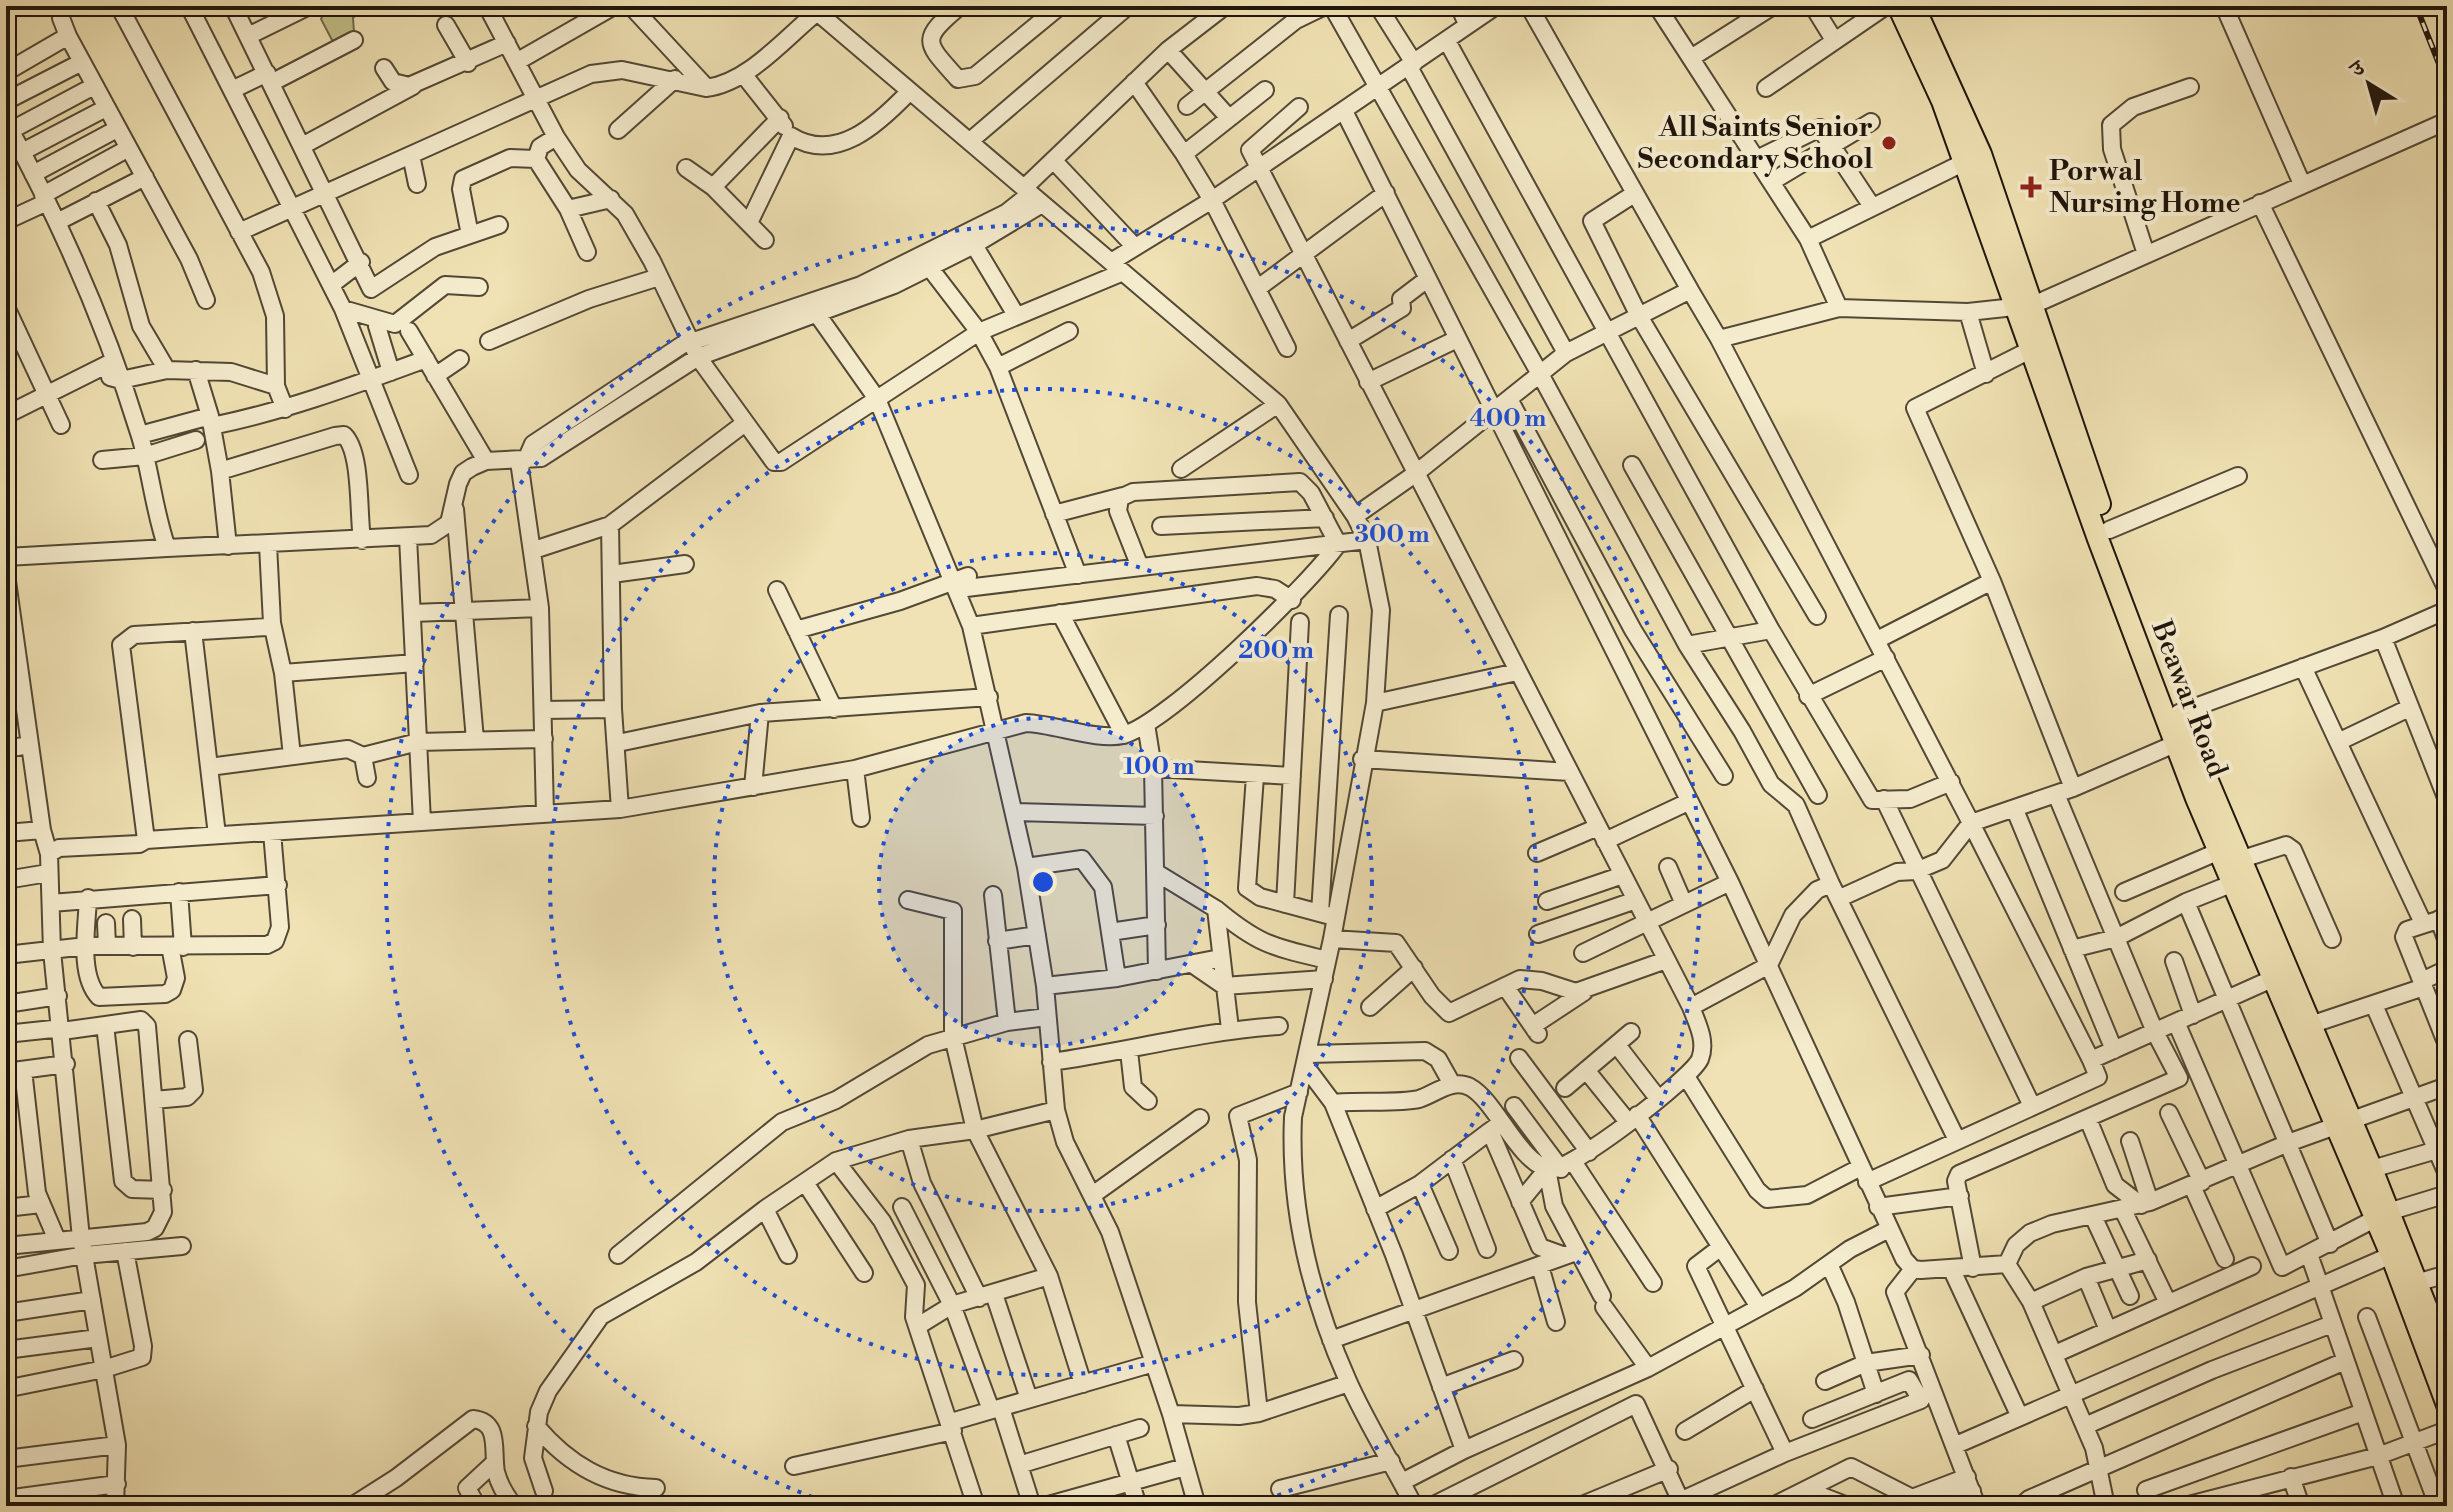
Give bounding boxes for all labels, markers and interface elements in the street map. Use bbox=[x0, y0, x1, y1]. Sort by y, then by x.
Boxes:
north arrow bbox=[2329, 44, 2409, 124]
text: उ bbox=[2344, 54, 2372, 85]
place label: All Saints Senior Secondary School bbox=[1638, 110, 1873, 177]
marker: All Saints Senior Secondary School bbox=[1880, 134, 1898, 152]
place label: Porwal Nursing Home bbox=[2049, 154, 2241, 221]
marker: Porwal Nursing Home bbox=[2020, 176, 2042, 198]
text: 400 m bbox=[1470, 404, 1546, 434]
text: 300 m bbox=[1354, 520, 1430, 550]
street label: Beawar Road bbox=[2143, 615, 2235, 782]
text: 200 m bbox=[1238, 636, 1314, 666]
text: 100 m bbox=[1123, 752, 1195, 782]
centre of rings bbox=[1029, 868, 1057, 896]

